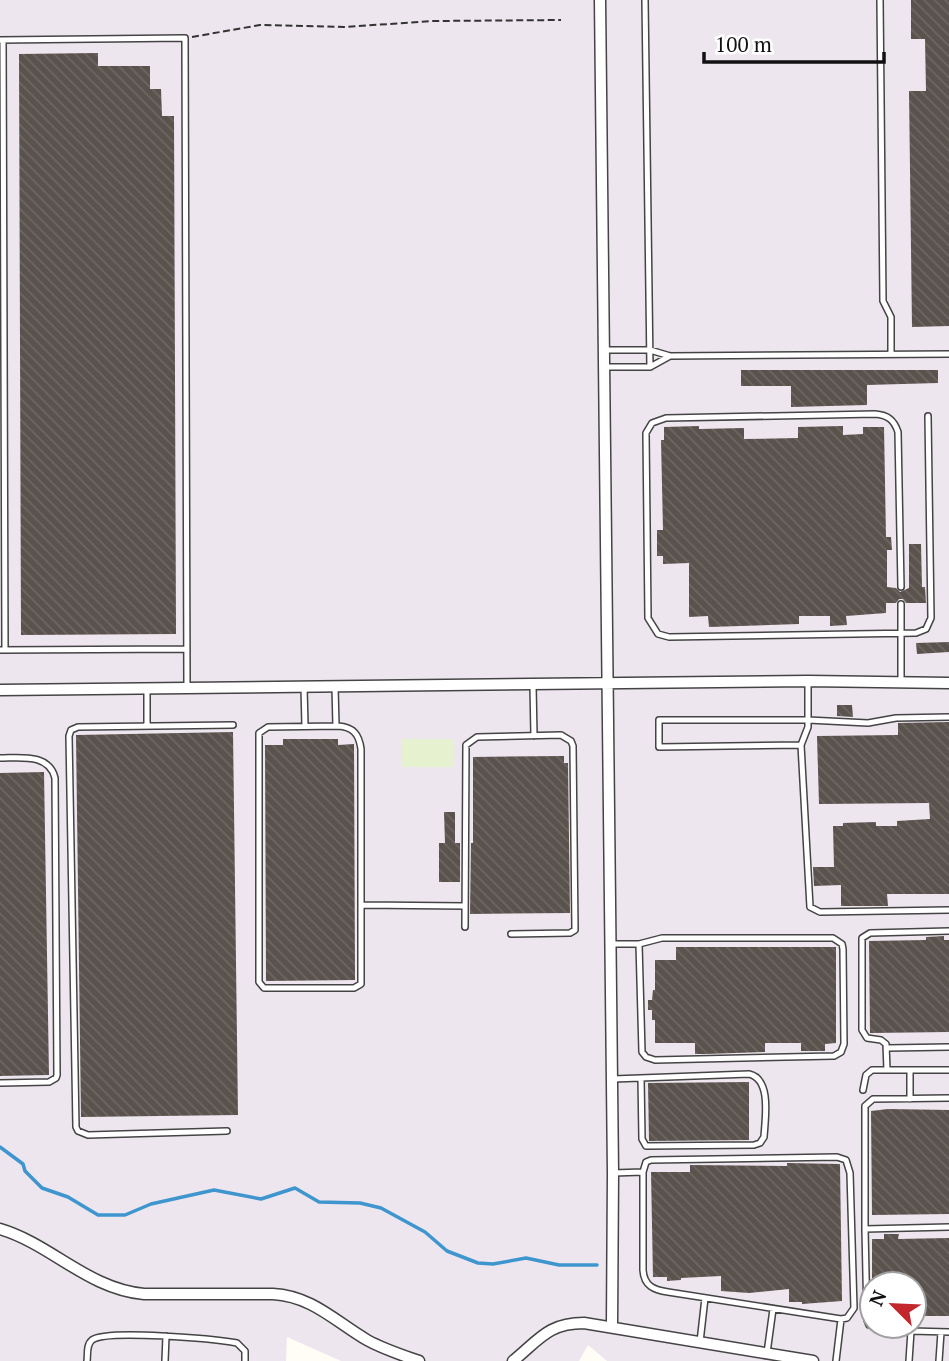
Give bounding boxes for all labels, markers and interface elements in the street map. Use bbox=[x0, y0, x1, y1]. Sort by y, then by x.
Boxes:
scale bar bbox=[704, 21, 884, 65]
text: 100 m bbox=[715, 30, 772, 58]
north arrow bbox=[858, 1270, 928, 1340]
text: N bbox=[863, 1286, 892, 1310]

